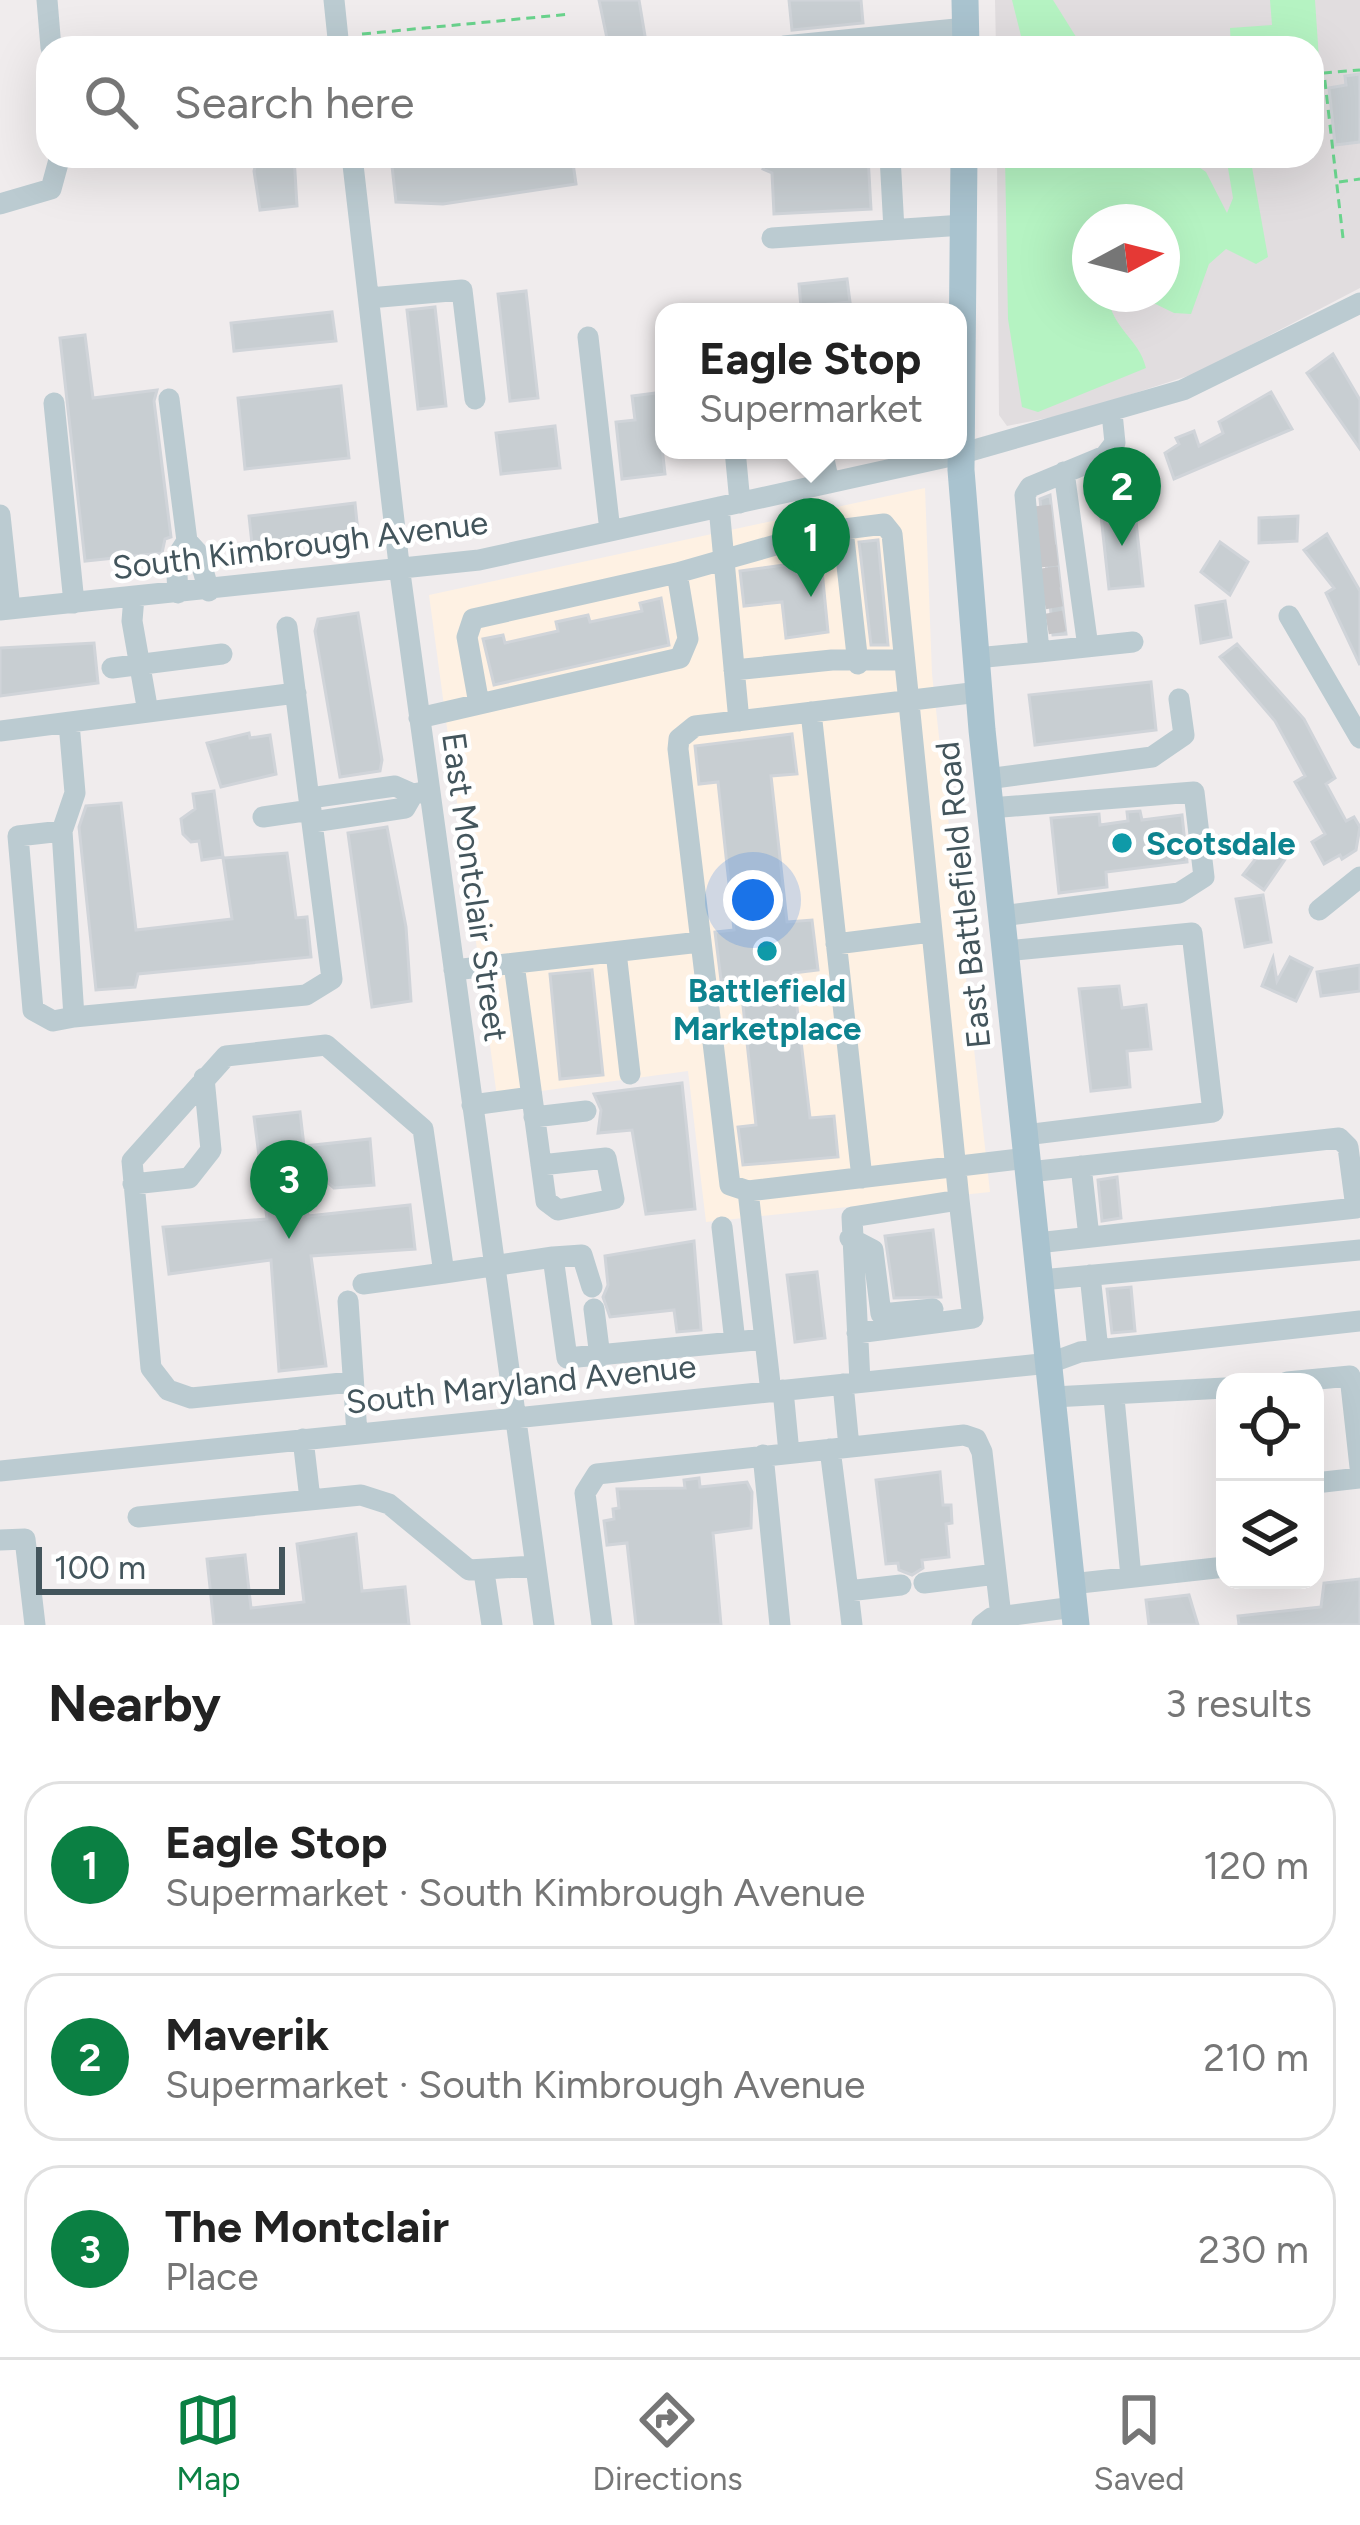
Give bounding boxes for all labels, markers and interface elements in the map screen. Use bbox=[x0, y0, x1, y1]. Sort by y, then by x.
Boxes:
search box bbox=[36, 36, 1324, 168]
icon: search bbox=[78, 69, 144, 135]
text: Search here bbox=[174, 75, 414, 129]
north arrow bbox=[1072, 204, 1180, 312]
popup bbox=[655, 303, 967, 459]
text: Eagle Stop bbox=[699, 331, 921, 385]
text: Supermarket bbox=[699, 385, 923, 432]
pin: 2 bbox=[1083, 447, 1161, 546]
pin: 1 bbox=[772, 498, 850, 597]
street label: South Kimbrough Avenue bbox=[110, 503, 490, 587]
street label: East Montclair Street bbox=[434, 730, 516, 1044]
street label: East Battlefield Road bbox=[928, 740, 998, 1050]
place label: Scotsdale bbox=[1146, 824, 1296, 863]
marker: Scotsdale bbox=[1109, 830, 1135, 856]
your location bbox=[723, 870, 783, 930]
marker: Battlefield Marketplace bbox=[754, 938, 780, 964]
place label: Battlefield Marketplace bbox=[673, 971, 861, 1048]
pin: 3 bbox=[250, 1140, 328, 1239]
street label: South Maryland Avenue bbox=[344, 1346, 698, 1422]
map controls bbox=[1216, 1373, 1324, 1589]
button: locate bbox=[1216, 1373, 1324, 1481]
button: layers bbox=[1216, 1481, 1324, 1589]
scale bar bbox=[36, 1541, 285, 1594]
text: 100 m bbox=[54, 1548, 146, 1587]
text: Nearby bbox=[48, 1673, 221, 1734]
text: 3 results bbox=[1165, 1680, 1312, 1727]
text: Eagle Stop bbox=[165, 1815, 387, 1869]
text: 1 bbox=[82, 1842, 98, 1889]
text: 120 m bbox=[1203, 1842, 1309, 1889]
text: Supermarket · South Kimbrough Avenue bbox=[165, 1869, 865, 1916]
text: Maverik bbox=[165, 2007, 329, 2061]
text: 2 bbox=[79, 2034, 101, 2081]
text: 210 m bbox=[1203, 2034, 1309, 2081]
text: Supermarket · South Kimbrough Avenue bbox=[165, 2061, 865, 2108]
text: The Montclair bbox=[165, 2199, 449, 2253]
text: 3 bbox=[79, 2226, 101, 2273]
text: 230 m bbox=[1198, 2226, 1309, 2273]
text: Place bbox=[165, 2253, 258, 2300]
tab: Map bbox=[175, 2387, 241, 2498]
tab: Directions bbox=[592, 2387, 743, 2498]
tab: Saved bbox=[1094, 2387, 1185, 2498]

